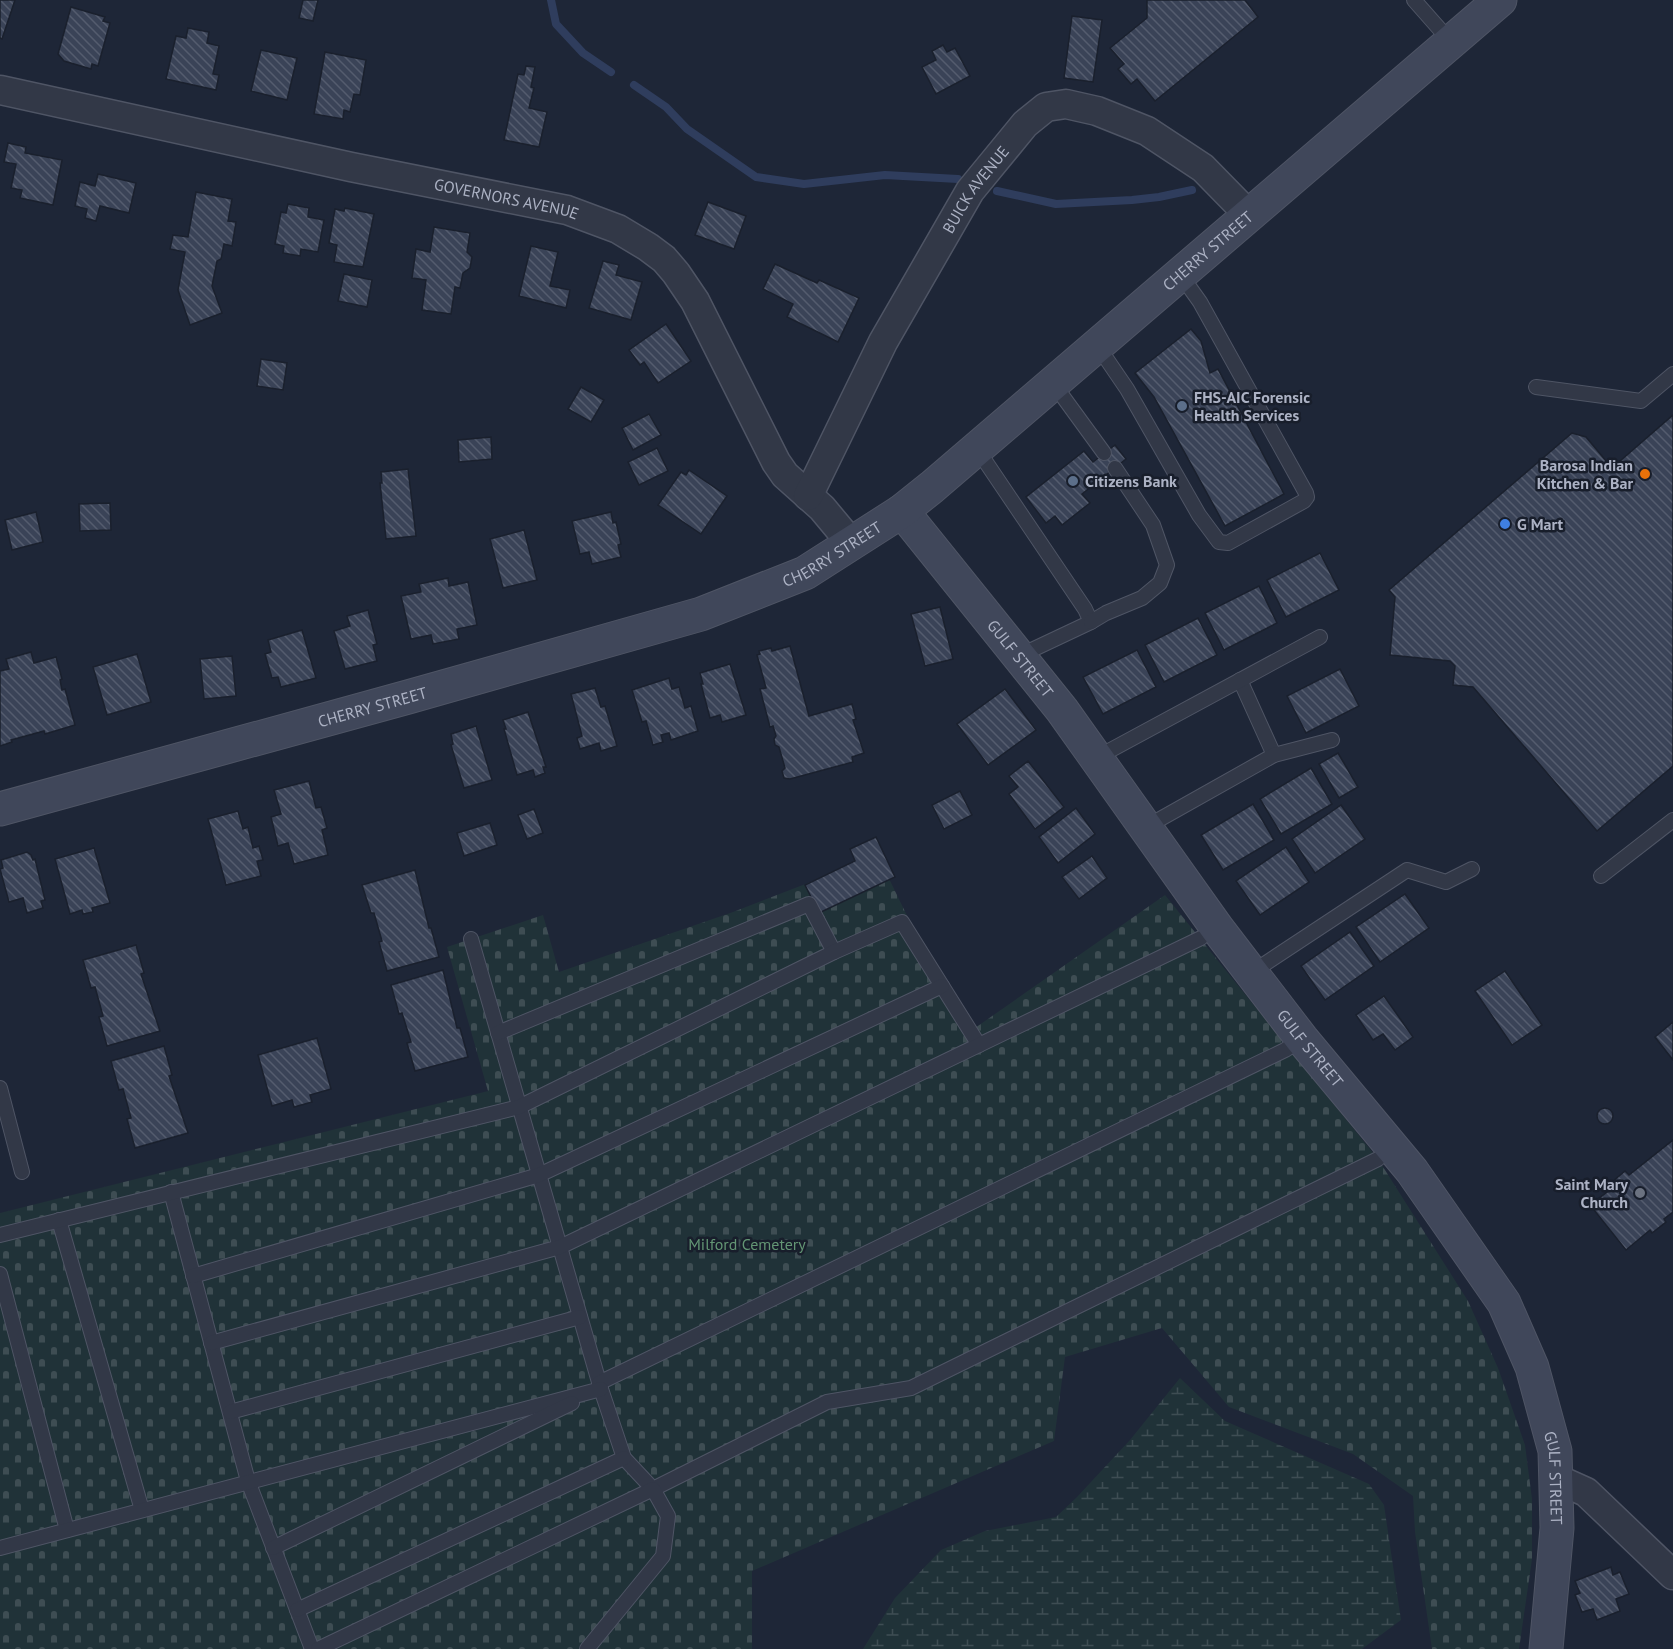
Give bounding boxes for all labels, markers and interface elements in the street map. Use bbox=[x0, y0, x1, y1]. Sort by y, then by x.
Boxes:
street label: BUICK AVENUE bbox=[938, 142, 1013, 237]
street label: GOVERNORS AVENUE bbox=[432, 174, 582, 224]
street label: CHERRY STREET bbox=[1158, 206, 1257, 295]
place label: FHS-AIC Forensic Health Services bbox=[1194, 387, 1310, 425]
marker: FHS-AIC Forensic Health Services bbox=[1175, 399, 1189, 413]
place label: Barosa Indian Kitchen & Bar bbox=[1537, 455, 1633, 493]
marker: Barosa Indian Kitchen & Bar bbox=[1638, 467, 1652, 481]
place label: Citizens Bank bbox=[1085, 471, 1177, 491]
marker: Citizens Bank bbox=[1066, 474, 1080, 488]
place label: G Mart bbox=[1517, 514, 1564, 534]
street label: CHERRY STREET bbox=[779, 517, 885, 591]
marker: G Mart bbox=[1498, 517, 1512, 531]
street label: GULF STREET bbox=[983, 615, 1058, 701]
street label: CHERRY STREET bbox=[315, 682, 429, 731]
street label: GULF STREET bbox=[1273, 1005, 1348, 1091]
place label: Saint Mary Church bbox=[1555, 1174, 1628, 1212]
marker: Saint Mary Church bbox=[1633, 1186, 1647, 1200]
park label: Milford Cemetery bbox=[688, 1234, 806, 1254]
street label: GULF STREET bbox=[1540, 1429, 1567, 1525]

